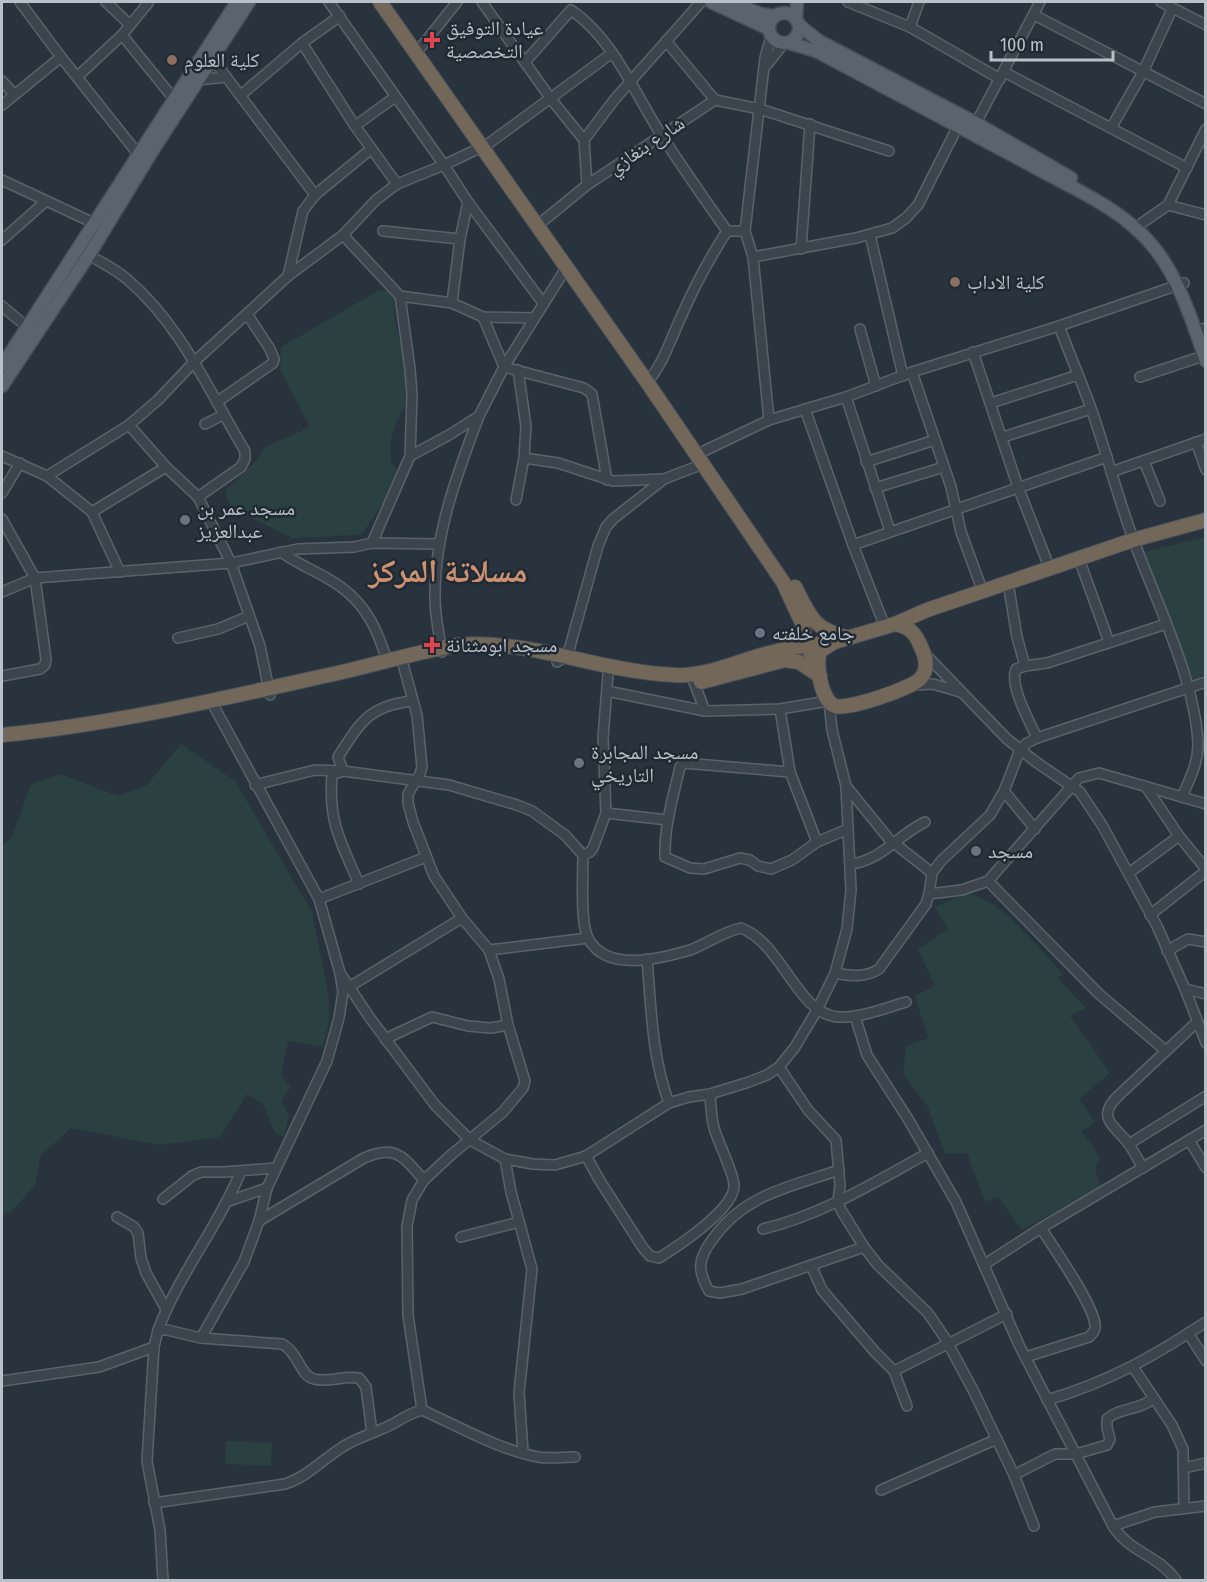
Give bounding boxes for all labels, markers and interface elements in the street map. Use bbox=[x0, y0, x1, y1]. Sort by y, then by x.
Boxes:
place label: عيادة التوفيق التخصصية bbox=[446, 16, 544, 63]
scale bar bbox=[991, 24, 1112, 62]
marker: عيادة التوفيق التخصصية bbox=[423, 31, 441, 49]
text: 100 m bbox=[1000, 34, 1044, 56]
place label: كلية العلوم bbox=[184, 48, 259, 74]
marker: كلية العلوم bbox=[165, 53, 179, 67]
street label: شارع بنغازي bbox=[603, 111, 691, 183]
place label: كلية الاداب bbox=[967, 270, 1045, 294]
marker: كلية الاداب bbox=[948, 275, 962, 289]
place label: مسجد عمر بن عبدالعزيز bbox=[196, 496, 295, 543]
marker: مسجد عمر بن عبدالعزيز bbox=[178, 513, 192, 527]
district label: مسلاتة المركز bbox=[367, 552, 527, 590]
place label: جامع خلفته bbox=[772, 621, 855, 646]
marker: جامع خلفته bbox=[753, 626, 767, 640]
place label: مسجد ابومثنانة bbox=[446, 633, 557, 657]
marker: مسجد ابومثنانة bbox=[423, 636, 441, 654]
place label: مسجد المجابرة التاريخي bbox=[591, 740, 698, 791]
marker: مسجد المجابرة التاريخي bbox=[572, 756, 586, 770]
place label: مسجد bbox=[988, 839, 1033, 863]
marker: مسجد bbox=[969, 844, 983, 858]

